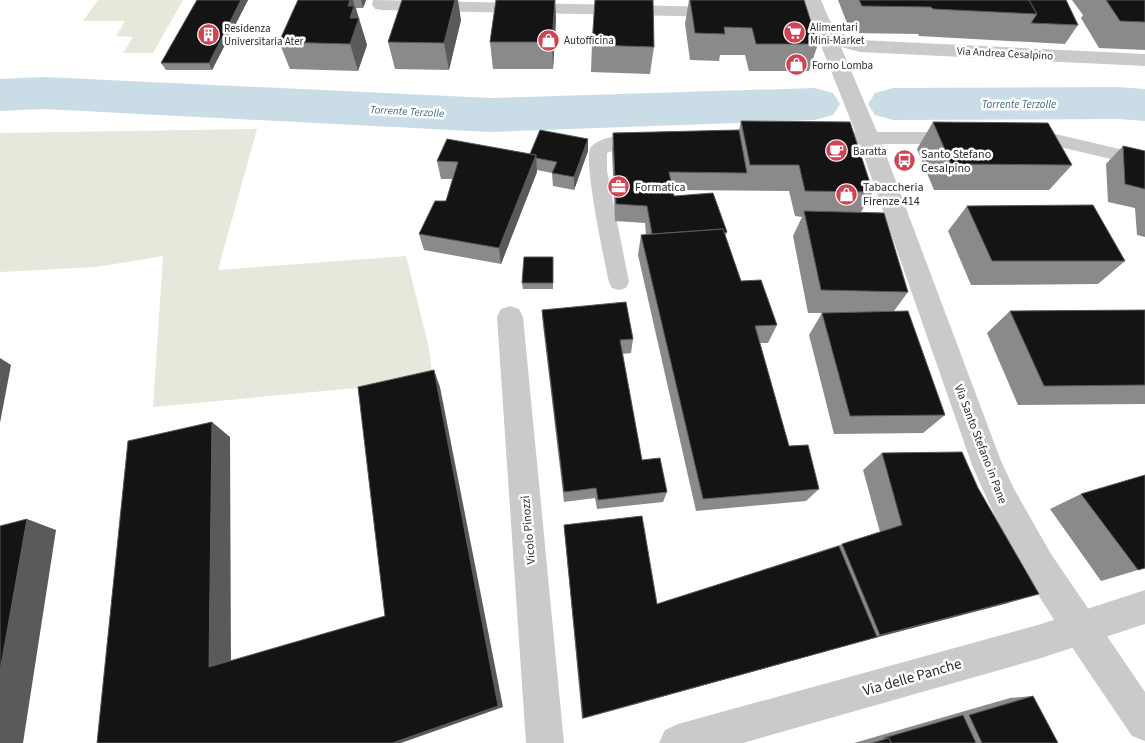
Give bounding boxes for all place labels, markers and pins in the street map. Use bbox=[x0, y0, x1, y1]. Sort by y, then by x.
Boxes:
place label: Alimentari Mini-Market bbox=[810, 20, 865, 48]
place label: Residenza Universitaria Ater bbox=[224, 21, 304, 49]
supermarket icon: Alimentari Mini-Market bbox=[782, 21, 806, 45]
building icon: Residenza Universitaria Ater bbox=[196, 22, 220, 46]
shop icon: Autofficina bbox=[536, 28, 560, 52]
place label: Autofficina bbox=[564, 33, 614, 48]
shop icon: Forno Lomba bbox=[784, 53, 808, 77]
place label: Forno Lomba bbox=[812, 58, 873, 73]
cafe icon: Baratta bbox=[825, 139, 849, 163]
place label: Baratta bbox=[853, 144, 887, 159]
place label: Santo Stefano Cesalpino bbox=[921, 146, 991, 177]
bus stop icon: Santo Stefano Cesalpino bbox=[893, 149, 917, 173]
office icon: Formatica bbox=[607, 175, 631, 199]
place label: Formatica bbox=[635, 179, 686, 196]
place label: Tabaccheria Firenze 414 bbox=[863, 179, 923, 210]
shop icon: Tabaccheria Firenze 414 bbox=[835, 182, 859, 206]

